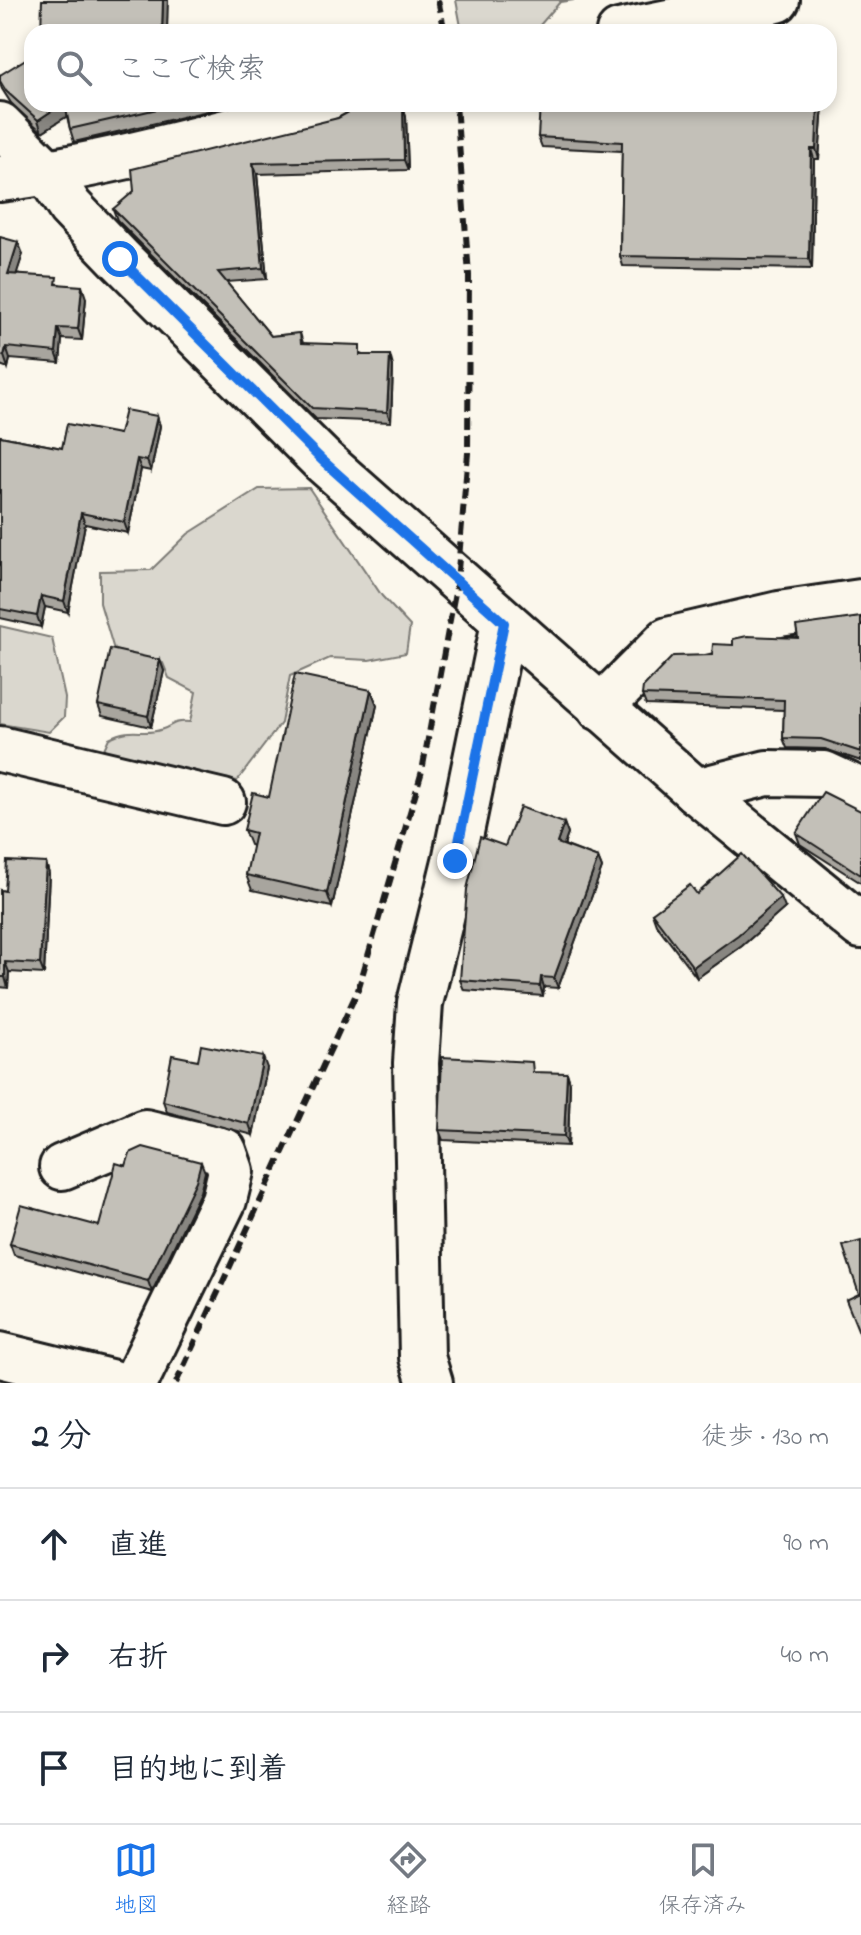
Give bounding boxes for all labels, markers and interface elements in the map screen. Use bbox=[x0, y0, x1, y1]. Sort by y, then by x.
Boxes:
search box bbox=[24, 24, 837, 112]
icon: search bbox=[52, 46, 96, 90]
text: ここで検索 bbox=[116, 49, 266, 93]
route start bbox=[102, 241, 138, 277]
route end bbox=[437, 843, 473, 879]
text: 2 分 bbox=[32, 1413, 91, 1463]
text: 徒歩 · 130 m bbox=[702, 1419, 829, 1457]
icon: ahead bbox=[32, 1522, 76, 1566]
text: 直進 bbox=[108, 1525, 168, 1569]
text: 90 m bbox=[783, 1525, 829, 1563]
icon: right bbox=[32, 1634, 76, 1678]
text: 右折 bbox=[108, 1637, 168, 1681]
text: 40 m bbox=[780, 1637, 829, 1675]
icon: arrive bbox=[32, 1746, 76, 1790]
text: 目的地に到着 bbox=[108, 1749, 288, 1793]
tab: 地図 bbox=[114, 1838, 158, 1923]
tab: 経路 bbox=[386, 1838, 431, 1923]
tab: 保存済み bbox=[659, 1838, 747, 1923]

